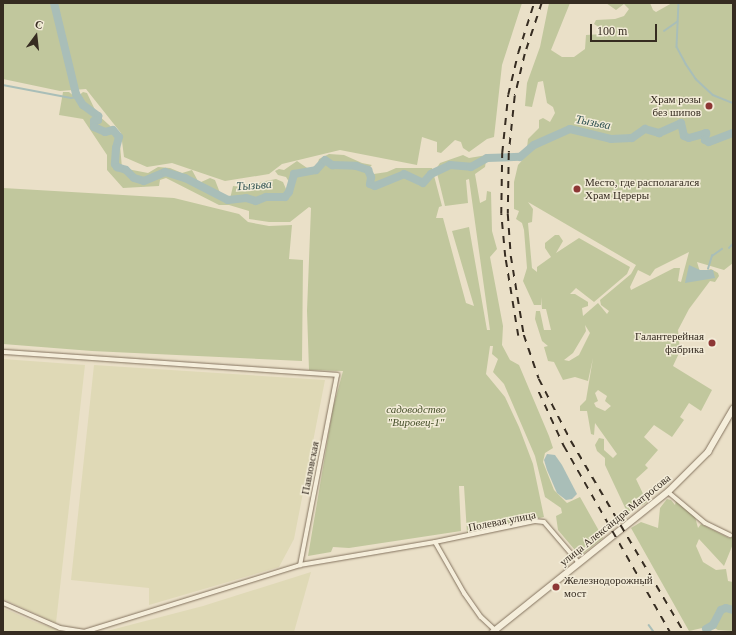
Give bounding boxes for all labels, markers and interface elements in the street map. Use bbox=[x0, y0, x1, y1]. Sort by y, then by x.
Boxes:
north arrow bbox=[16, 16, 56, 56]
scale bar bbox=[592, 16, 659, 42]
text: С bbox=[34, 18, 44, 31]
text: 100 m bbox=[597, 24, 627, 38]
place label: Храм розы без шипов bbox=[650, 93, 701, 119]
marker: Храм розы без шипов bbox=[704, 101, 714, 111]
water label: Тызьва bbox=[574, 113, 612, 133]
place label: Место, где располагался Храм Цереры bbox=[585, 176, 699, 202]
water label: Тызьва bbox=[236, 178, 272, 194]
marker: Место, где располагался Храм Цереры bbox=[572, 184, 582, 194]
place label: Галантерейная фабрика bbox=[635, 330, 704, 356]
marker: Галантерейная фабрика bbox=[707, 338, 717, 348]
park label: садоводство "Вировец-1" bbox=[386, 403, 446, 429]
street label: Павловская bbox=[298, 440, 322, 496]
street label: улица Александра Матросова bbox=[557, 471, 673, 569]
street label: Полевая улица bbox=[467, 508, 537, 534]
place label: Железнодорожный мост bbox=[564, 574, 653, 600]
marker: Железнодорожный мост bbox=[551, 582, 561, 592]

